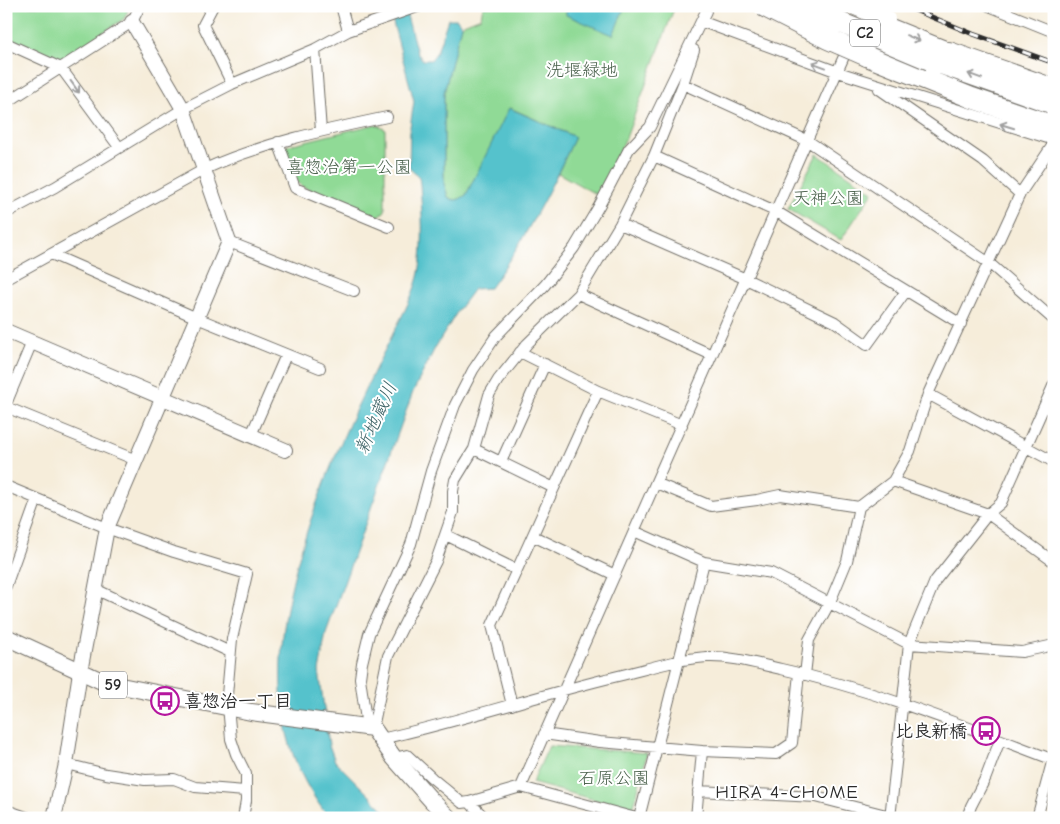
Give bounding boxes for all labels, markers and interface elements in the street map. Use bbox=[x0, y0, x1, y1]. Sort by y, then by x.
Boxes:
road number: C2 bbox=[850, 19, 880, 46]
one-way arrow bbox=[905, 34, 920, 44]
park label: 洗堰緑地 bbox=[546, 60, 618, 81]
one-way arrow bbox=[812, 60, 827, 69]
one-way arrow bbox=[967, 71, 983, 80]
one-way arrow bbox=[70, 80, 80, 94]
one-way arrow bbox=[999, 120, 1015, 130]
park label: 喜惣治第一公園 bbox=[286, 157, 412, 178]
park label: 天神公園 bbox=[792, 188, 864, 209]
water label: 新地蔵川 bbox=[350, 379, 402, 457]
road number: 59 bbox=[99, 672, 127, 698]
bus stop icon: 喜惣治一丁目 bbox=[150, 686, 180, 716]
place label: 喜惣治一丁目 bbox=[184, 691, 292, 712]
bus stop icon: 比良新橋 bbox=[971, 716, 1001, 746]
place label: 比良新橋 bbox=[895, 721, 967, 742]
park label: 石原公園 bbox=[578, 768, 650, 789]
district label: HIRA 4-CHOME bbox=[715, 781, 859, 803]

